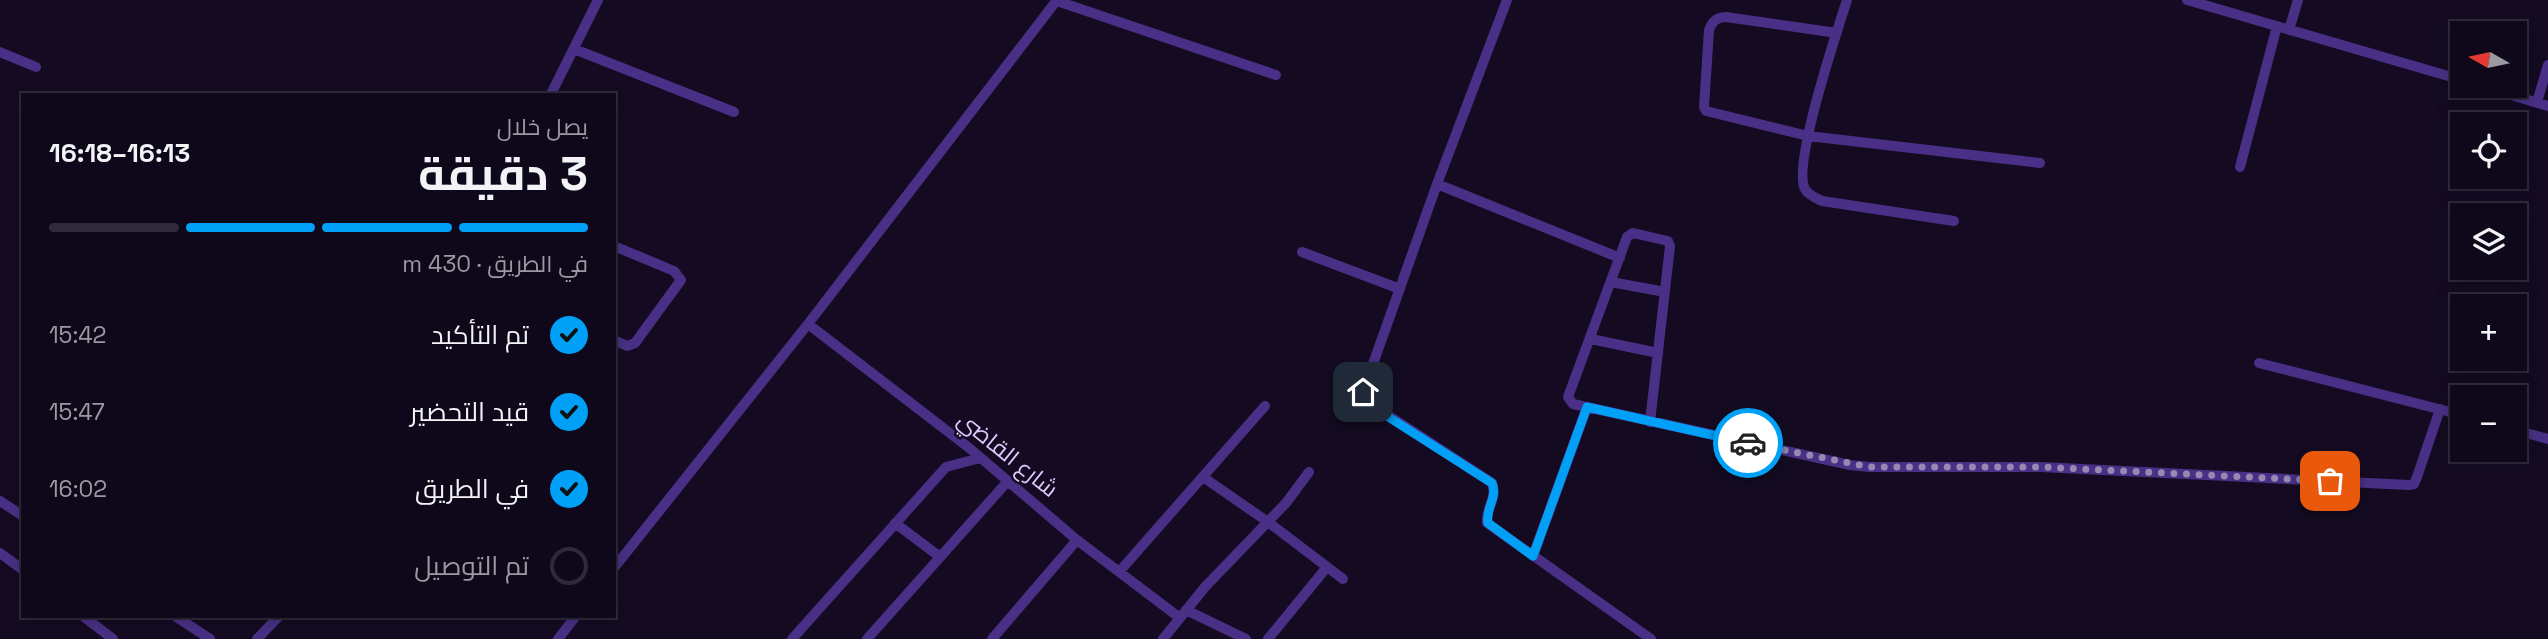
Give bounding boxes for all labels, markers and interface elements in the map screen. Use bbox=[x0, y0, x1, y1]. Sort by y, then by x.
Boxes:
north arrow bbox=[2450, 21, 2527, 98]
map controls bbox=[2450, 21, 2527, 462]
text: يصل خلال bbox=[497, 112, 588, 142]
button: locate bbox=[2450, 112, 2527, 189]
text: 16:13–16:18 bbox=[49, 136, 190, 170]
text: 3 دقيقة bbox=[418, 145, 588, 203]
button: layers bbox=[2450, 203, 2527, 280]
text: في الطريق · 430 m bbox=[402, 249, 588, 279]
button: + bbox=[2450, 294, 2527, 371]
icon: check bbox=[550, 316, 588, 354]
text: تم التأكيد bbox=[431, 318, 529, 352]
text: 15:42 bbox=[49, 320, 106, 350]
pin bbox=[1333, 362, 1393, 422]
icon: home bbox=[1344, 373, 1382, 411]
button: − bbox=[2450, 385, 2527, 462]
icon: check bbox=[550, 393, 588, 431]
text: قيد التحضير bbox=[410, 395, 529, 429]
text: 15:47 bbox=[49, 397, 105, 427]
street label: شارع القاضي bbox=[950, 404, 1064, 505]
courier bbox=[1713, 408, 1783, 478]
icon: car bbox=[1729, 424, 1767, 462]
pin bbox=[2300, 451, 2360, 511]
icon: bag bbox=[2311, 462, 2349, 500]
icon: check bbox=[550, 470, 588, 508]
text: في الطريق bbox=[415, 472, 529, 506]
text: 16:02 bbox=[49, 474, 107, 504]
text: تم التوصيل bbox=[414, 549, 529, 583]

